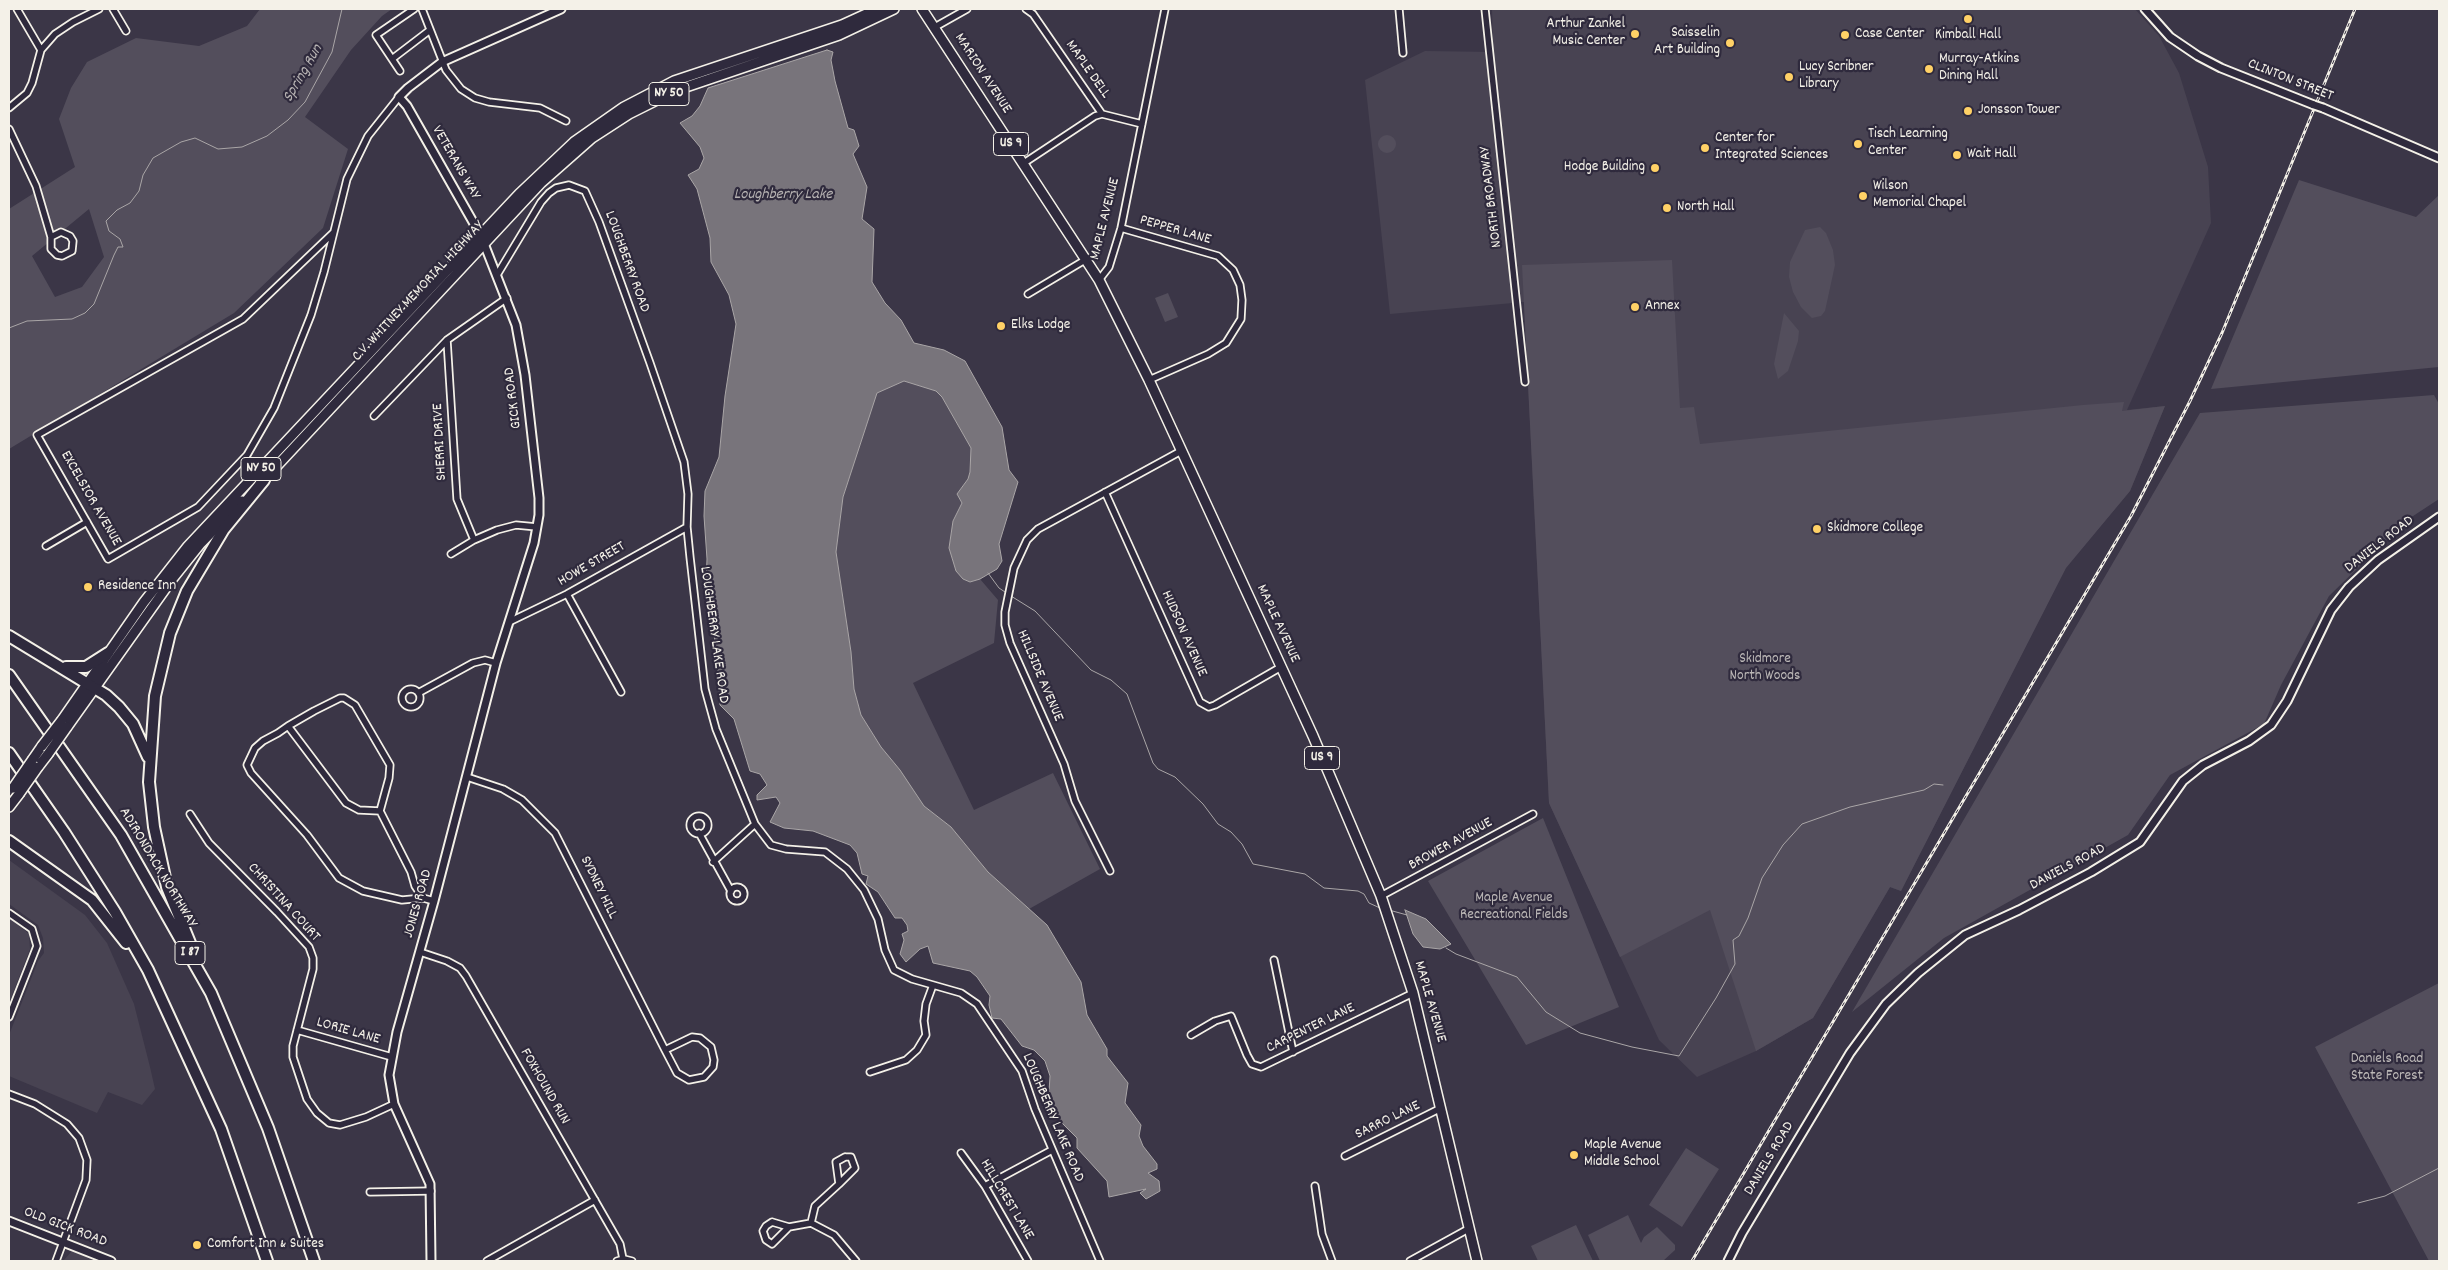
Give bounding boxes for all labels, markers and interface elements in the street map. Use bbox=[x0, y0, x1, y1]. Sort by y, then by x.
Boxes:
marker: Kimball Hall bbox=[1962, 13, 1974, 25]
place label: Arthur Zankel Music Center bbox=[1546, 16, 1625, 51]
place label: Saisselin Art Building bbox=[1654, 25, 1720, 60]
place label: Case Center bbox=[1855, 26, 1924, 44]
place label: Kimball Hall bbox=[1935, 27, 2001, 45]
marker: Arthur Zankel Music Center bbox=[1629, 28, 1641, 40]
marker: Case Center bbox=[1839, 29, 1851, 41]
street label: MARION AVENUE bbox=[949, 30, 1015, 118]
street label: MAPLE DELL bbox=[1060, 37, 1114, 103]
marker: Saisselin Art Building bbox=[1724, 37, 1736, 49]
water label: Spring Run bbox=[280, 42, 328, 106]
place label: Murray-Atkins Dining Hall bbox=[1939, 51, 2019, 86]
street label: CLINTON STREET bbox=[2245, 56, 2335, 106]
place label: Lucy Scribner Library bbox=[1799, 59, 1874, 94]
marker: Murray-Atkins Dining Hall bbox=[1923, 63, 1935, 75]
marker: Lucy Scribner Library bbox=[1783, 71, 1795, 83]
road number: NY 50 bbox=[649, 82, 689, 106]
place label: Jonsson Tower bbox=[1978, 102, 2060, 120]
marker: Jonsson Tower bbox=[1962, 105, 1974, 117]
street label: VETERANS WAY bbox=[427, 123, 483, 203]
place label: Tisch Learning Center bbox=[1868, 126, 1948, 161]
place label: Center for Integrated Sciences bbox=[1715, 130, 1828, 165]
road number: US 9 bbox=[994, 132, 1028, 156]
marker: Tisch Learning Center bbox=[1852, 138, 1864, 150]
marker: Center for Integrated Sciences bbox=[1699, 142, 1711, 154]
street label: NORTH BROADWAY bbox=[1477, 145, 1507, 249]
place label: Wait Hall bbox=[1967, 146, 2016, 164]
marker: Wait Hall bbox=[1951, 149, 1963, 161]
place label: Hodge Building bbox=[1564, 159, 1645, 177]
marker: Hodge Building bbox=[1649, 162, 1661, 174]
street label: MAPLE AVENUE bbox=[1087, 176, 1125, 262]
place label: Wilson Memorial Chapel bbox=[1873, 178, 1966, 213]
water label: Loughberry Lake bbox=[734, 186, 832, 206]
marker: Wilson Memorial Chapel bbox=[1857, 190, 1869, 202]
place label: North Hall bbox=[1677, 199, 1734, 217]
marker: North Hall bbox=[1661, 202, 1673, 214]
street label: LOUGHBERRY ROAD bbox=[599, 209, 653, 315]
street label: PEPPER LANE bbox=[1137, 212, 1213, 250]
street label: C.V. WHITNEY MEMORIAL HIGHWAY bbox=[349, 218, 489, 366]
place label: Annex bbox=[1645, 298, 1679, 316]
marker: Annex bbox=[1629, 301, 1641, 313]
place label: Elks Lodge bbox=[1011, 317, 1070, 335]
marker: Elks Lodge bbox=[995, 320, 1007, 332]
street label: GICK ROAD bbox=[501, 366, 527, 430]
street label: SHERRI DRIVE bbox=[430, 403, 452, 481]
street label: EXCELSIOR AVENUE bbox=[56, 448, 124, 550]
road number: NY 50 bbox=[241, 458, 281, 480]
street label: DANIELS ROAD bbox=[2342, 512, 2418, 578]
place label: Skidmore College bbox=[1827, 520, 1923, 538]
marker: Skidmore College bbox=[1811, 523, 1823, 535]
street label: HOWE STREET bbox=[555, 539, 629, 591]
street label: LOUGHBERRY LAKE ROAD bbox=[694, 565, 732, 705]
place label: Residence Inn bbox=[98, 578, 176, 596]
marker: Residence Inn bbox=[82, 581, 94, 593]
street label: MAPLE AVENUE bbox=[1251, 582, 1303, 666]
street label: HUDSON AVENUE bbox=[1156, 588, 1210, 680]
street label: HILLSIDE AVENUE bbox=[1012, 628, 1066, 724]
park label: Skidmore North Woods bbox=[1730, 651, 1800, 686]
road number: US 9 bbox=[1304, 746, 1340, 770]
street label: ADIRONDACK NORTHWAY bbox=[114, 805, 200, 931]
street label: BROWER AVENUE bbox=[1406, 815, 1496, 875]
street label: DANIELS ROAD bbox=[2027, 841, 2109, 895]
street label: SYDNEY HILL bbox=[575, 854, 621, 922]
street label: CHRISTINA COURT bbox=[243, 860, 323, 946]
street label: JONES ROAD bbox=[401, 868, 437, 940]
park label: Maple Avenue Recreational Fields bbox=[1460, 890, 1568, 925]
road number: I 87 bbox=[175, 941, 205, 964]
street label: MAPLE AVENUE bbox=[1409, 959, 1449, 1045]
street label: CARPENTER LANE bbox=[1264, 1000, 1358, 1058]
street label: LORIE LANE bbox=[314, 1014, 382, 1050]
street label: FOXHOUND RUN bbox=[515, 1046, 573, 1128]
street label: LOUGHBERRY LAKE ROAD bbox=[1017, 1051, 1087, 1185]
park label: Daniels Road State Forest bbox=[2351, 1051, 2423, 1086]
street label: SARRO LANE bbox=[1353, 1098, 1423, 1144]
street label: DANIELS ROAD bbox=[1741, 1119, 1799, 1199]
place label: Maple Avenue Middle School bbox=[1584, 1137, 1661, 1172]
marker: Maple Avenue Middle School bbox=[1568, 1149, 1580, 1161]
street label: HILLCREST LANE bbox=[975, 1156, 1037, 1244]
street label: OLD GICK ROAD bbox=[21, 1204, 109, 1252]
place label: Comfort Inn & Suites bbox=[207, 1236, 324, 1254]
marker: Comfort Inn & Suites bbox=[191, 1239, 203, 1251]

